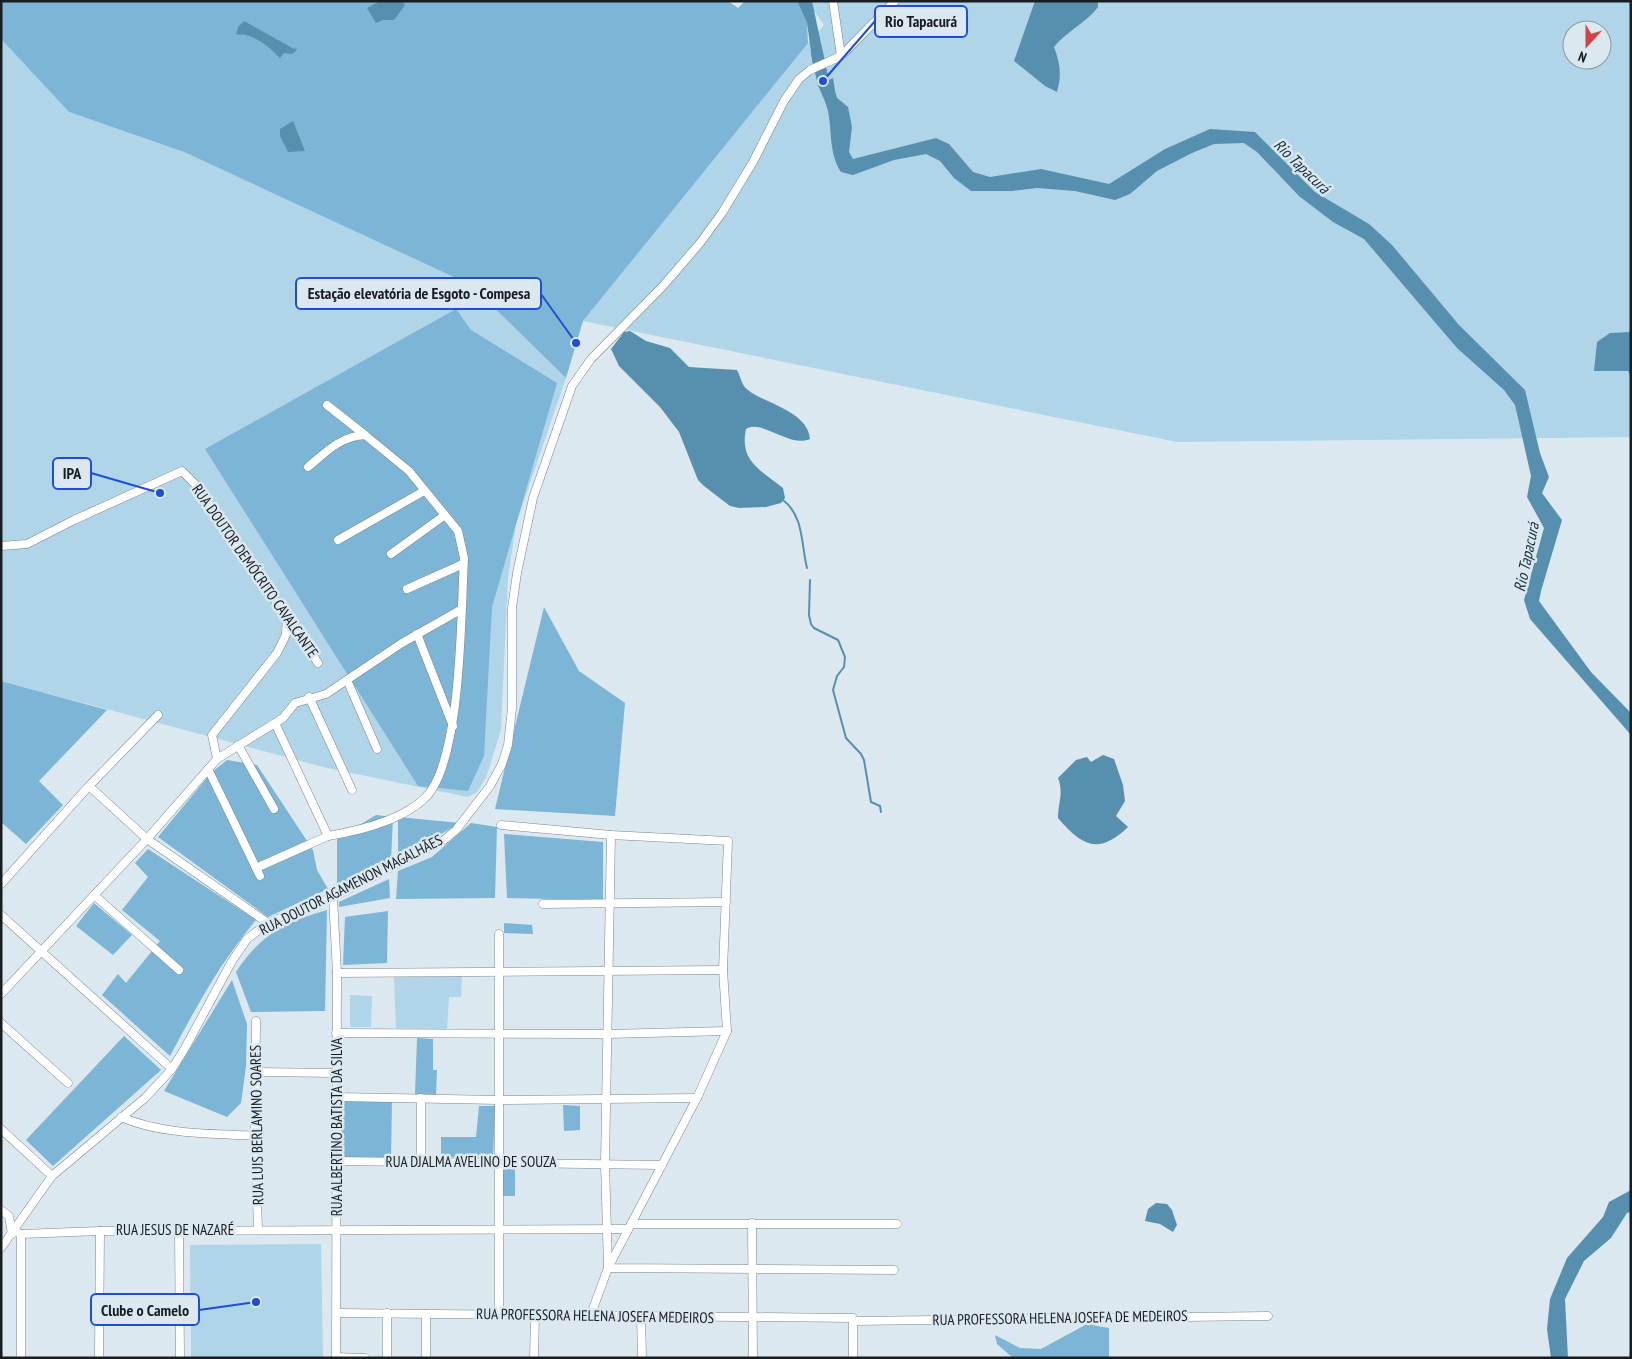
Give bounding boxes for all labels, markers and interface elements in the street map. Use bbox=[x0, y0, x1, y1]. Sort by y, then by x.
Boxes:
callout: Rio Tapacurá bbox=[875, 6, 967, 37]
text: Rio Tapacurá bbox=[885, 11, 957, 31]
north arrow bbox=[1562, 20, 1612, 70]
text: N bbox=[1576, 47, 1589, 67]
water label: Rio Tapacurá bbox=[1270, 134, 1335, 199]
callout: Estação elevatória de Esgoto - Compesa bbox=[296, 278, 541, 309]
text: Estação elevatória de Esgoto - Compesa bbox=[308, 283, 531, 303]
callout: IPA bbox=[53, 458, 91, 489]
text: IPA bbox=[63, 463, 82, 483]
street label: RUA DOUTOR DEMÓCRITO CAVALCANTE bbox=[188, 480, 323, 661]
water label: Rio Tapacurá bbox=[1509, 519, 1543, 593]
street label: RUA DOUTOR AGAMENON MAGALHÃES bbox=[256, 830, 445, 939]
street label: RUA ALBERTINO BATISTA DA SILVA bbox=[327, 1037, 346, 1216]
street label: RUA LUIS BERLAMINO SOARES bbox=[246, 1045, 267, 1205]
street label: RUA DJALMA AVELINO DE SOUZA bbox=[386, 1152, 557, 1171]
street label: RUA JESUS DE NAZARÉ bbox=[116, 1220, 234, 1239]
callout: Clube o Camelo bbox=[91, 1294, 199, 1325]
text: Clube o Camelo bbox=[101, 1300, 189, 1320]
street label: RUA PROFESSORA HELENA JOSEFA MEDEIROS bbox=[476, 1304, 714, 1327]
street label: RUA PROFESSORA HELENA JOSEFA DE MEDEIROS bbox=[932, 1306, 1188, 1329]

